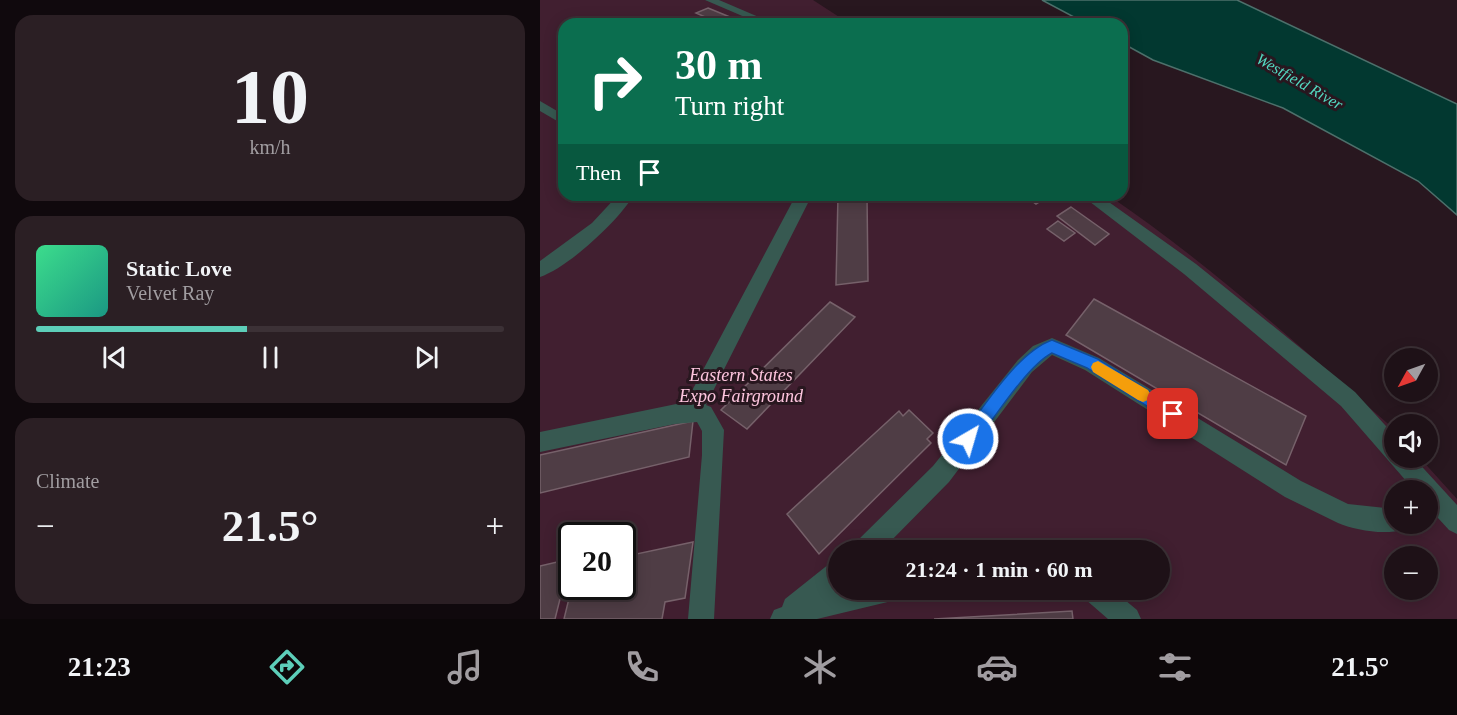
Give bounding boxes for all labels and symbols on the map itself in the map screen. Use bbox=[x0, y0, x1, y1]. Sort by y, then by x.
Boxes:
water label: Westfield River bbox=[1253, 50, 1347, 114]
north arrow bbox=[1384, 348, 1438, 402]
park label: Eastern States Expo Fairground bbox=[678, 365, 804, 406]
pin bbox=[1147, 388, 1198, 439]
position arrow bbox=[936, 407, 1000, 471]
speed limit sign: 20 bbox=[558, 522, 636, 600]

